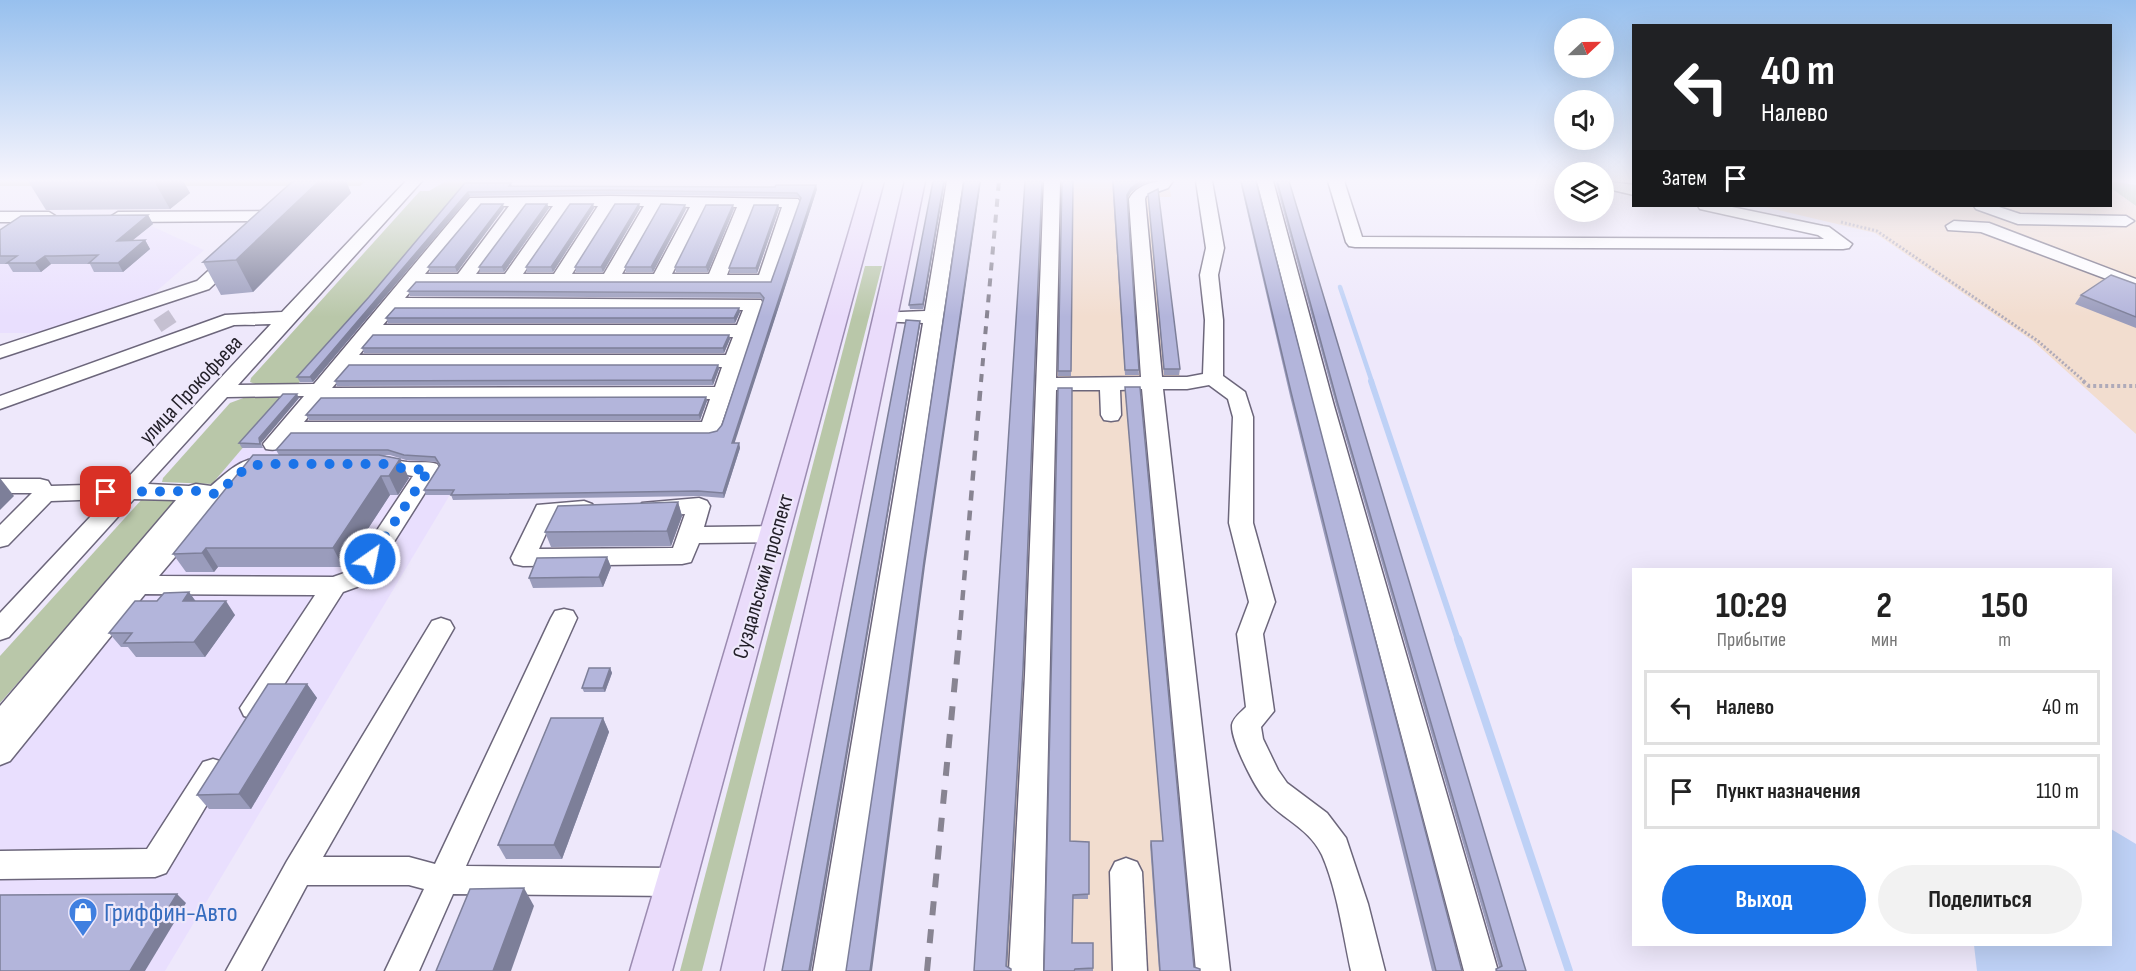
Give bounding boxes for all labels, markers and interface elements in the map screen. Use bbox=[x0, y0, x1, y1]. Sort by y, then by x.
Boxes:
north arrow bbox=[1554, 18, 1614, 78]
map controls bbox=[1554, 18, 1614, 222]
text: 40 m bbox=[1761, 46, 1835, 97]
icon: left bbox=[1662, 48, 1740, 126]
button: sound bbox=[1554, 90, 1614, 150]
text: Налево bbox=[1761, 97, 1828, 129]
button: layers bbox=[1554, 162, 1614, 222]
icon: arrive bbox=[1719, 162, 1752, 195]
text: Затем bbox=[1662, 165, 1707, 192]
street label: улица Прокофьева bbox=[134, 330, 248, 450]
pin bbox=[80, 466, 131, 517]
icon: arrive bbox=[89, 475, 122, 508]
street label: Суздальский проспект bbox=[727, 490, 800, 662]
position arrow bbox=[338, 527, 402, 591]
text: 10:29 bbox=[1716, 585, 1787, 628]
text: 2 bbox=[1876, 585, 1892, 628]
text: 150 bbox=[1981, 585, 2028, 628]
text: Прибытие bbox=[1717, 628, 1786, 652]
text: мин bbox=[1871, 628, 1898, 652]
text: m bbox=[1998, 628, 2011, 652]
icon: left bbox=[1665, 691, 1698, 724]
text: Налево bbox=[1716, 694, 1774, 721]
text: 40 m bbox=[2042, 694, 2079, 721]
icon: arrive bbox=[1665, 775, 1698, 808]
text: Пункт назначения bbox=[1716, 778, 1860, 805]
text: 110 m bbox=[2036, 778, 2079, 805]
button: Выход bbox=[1662, 865, 1866, 934]
button: Поделиться bbox=[1878, 865, 2082, 934]
shop icon: Гриффин-Авто bbox=[67, 896, 99, 938]
place label: Гриффин-Авто bbox=[104, 897, 238, 929]

